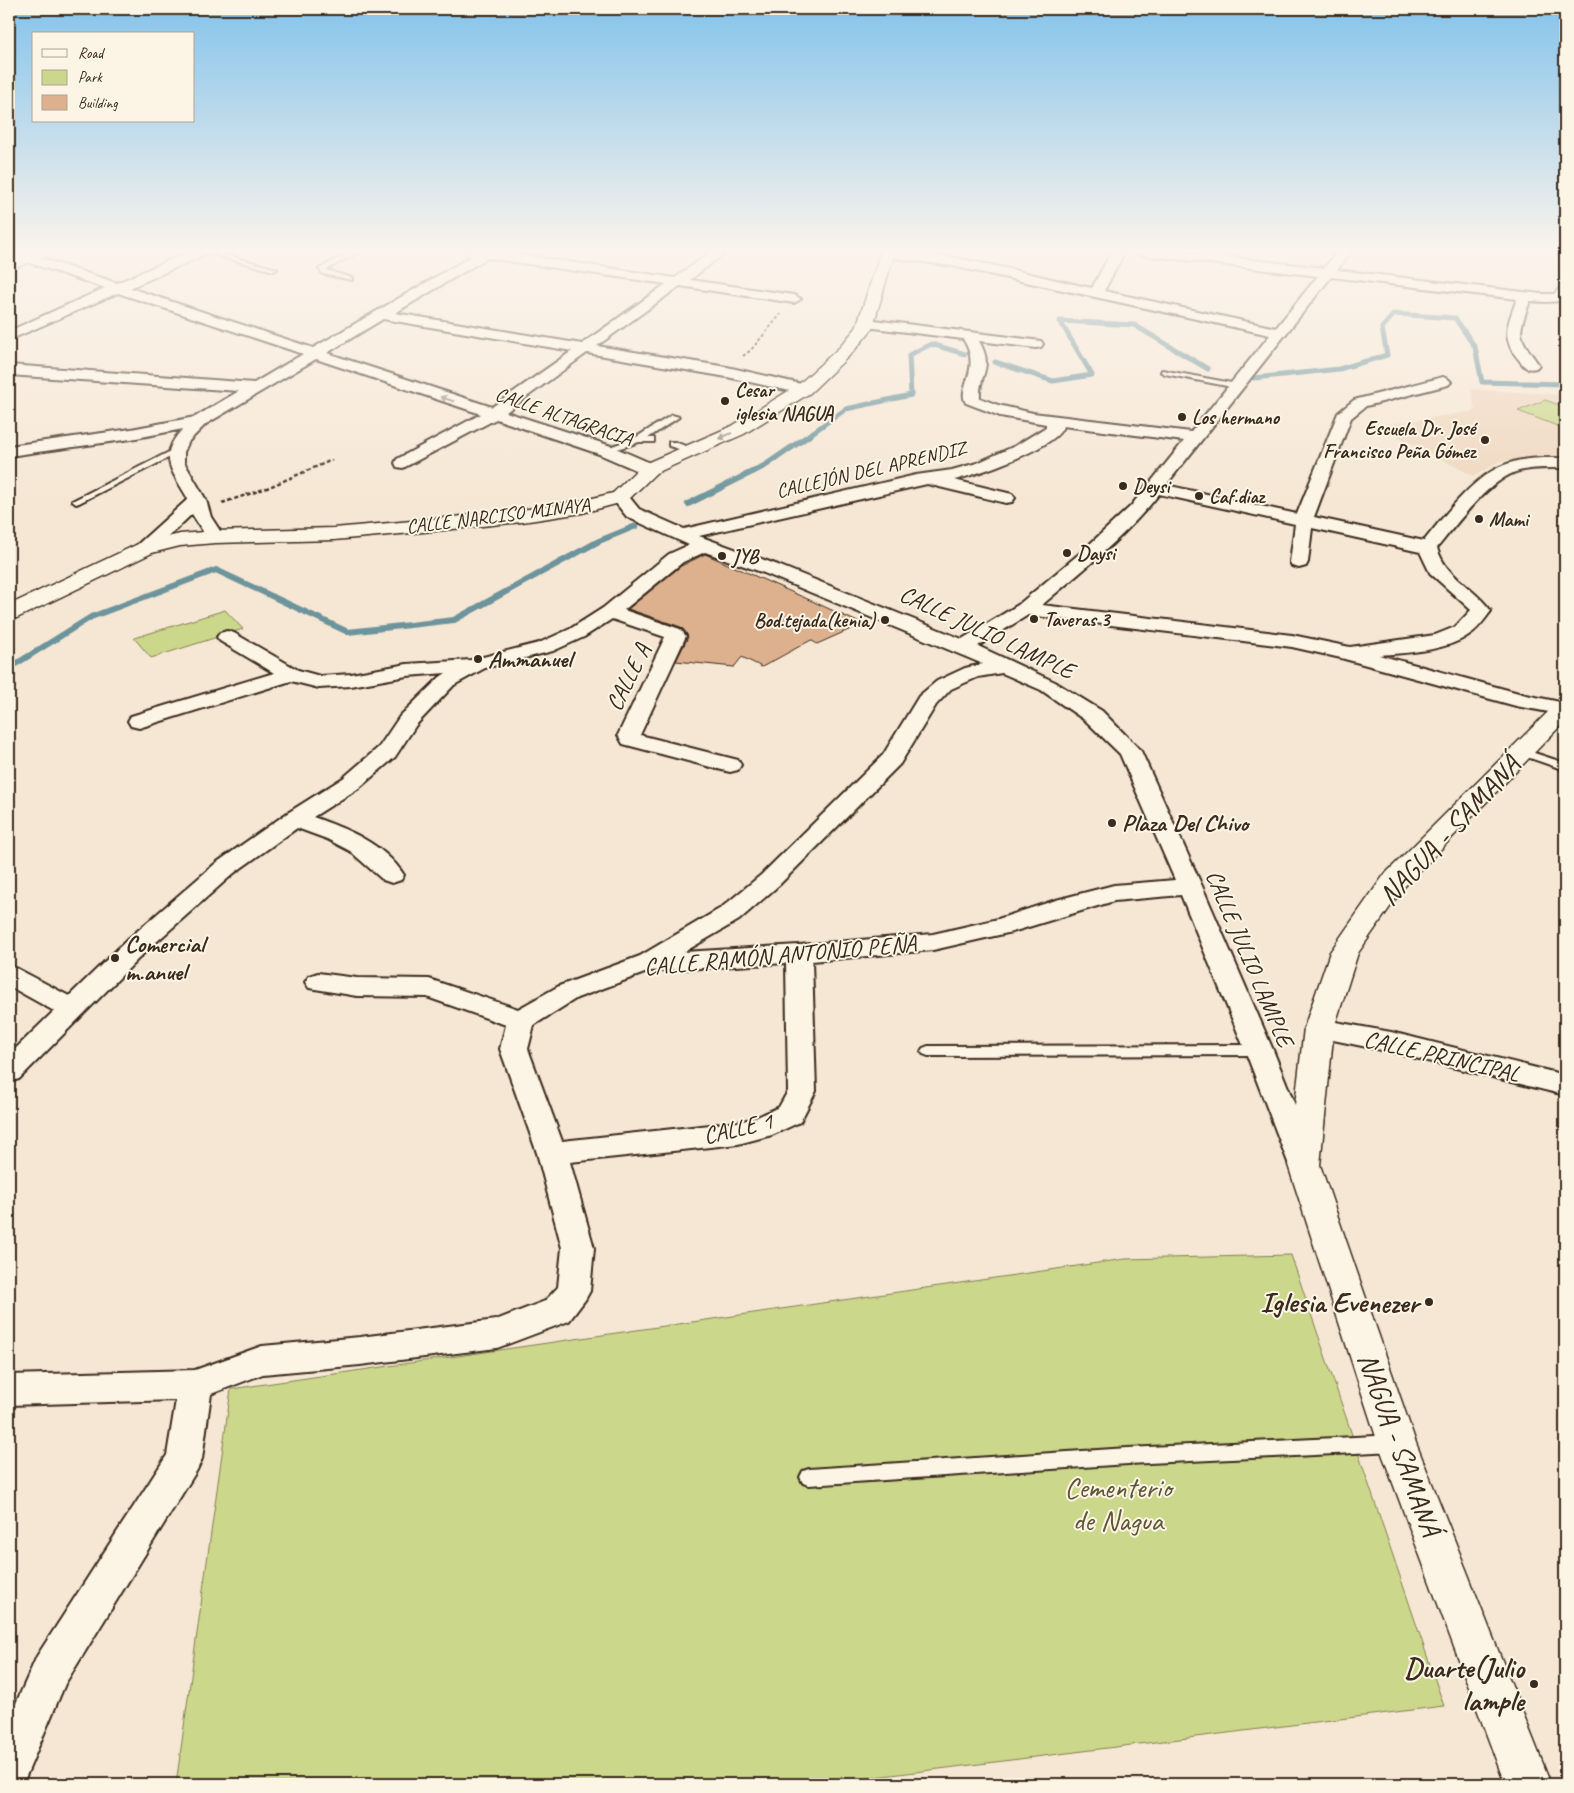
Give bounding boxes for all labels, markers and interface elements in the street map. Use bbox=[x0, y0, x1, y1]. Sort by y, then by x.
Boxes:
legend bbox=[32, 32, 195, 122]
text: Road bbox=[78, 44, 105, 63]
text: Park bbox=[78, 68, 103, 87]
text: Building bbox=[78, 94, 118, 113]
place label: Cesar iglesia NAGUA bbox=[735, 378, 834, 426]
street label: CALLE ALTAGRACIA bbox=[492, 381, 637, 452]
one-way arrow bbox=[439, 395, 454, 403]
marker: Cesar iglesia NAGUA bbox=[719, 395, 731, 407]
place label: Los hermano bbox=[1192, 405, 1281, 430]
marker: Los hermano bbox=[1176, 411, 1188, 423]
place label: Escuela Dr. José Francisco Peña Gómez bbox=[1323, 416, 1478, 464]
one-way arrow bbox=[718, 432, 732, 440]
marker: Escuela Dr. José Francisco Peña Gómez bbox=[1479, 434, 1491, 446]
street label: CALLEJÓN DEL APRENDIZ bbox=[774, 435, 971, 503]
place label: Deysi bbox=[1133, 474, 1172, 499]
marker: Deysi bbox=[1117, 480, 1129, 492]
place label: Caf.diaz bbox=[1209, 484, 1267, 509]
marker: Caf.diaz bbox=[1193, 490, 1205, 502]
street label: CALLE NARCISO MINAYA bbox=[405, 492, 592, 539]
place label: Mami bbox=[1489, 507, 1531, 532]
marker: Mami bbox=[1473, 513, 1485, 525]
place label: Daysi bbox=[1077, 541, 1118, 566]
place label: JYB bbox=[730, 544, 761, 569]
marker: Daysi bbox=[1061, 547, 1073, 559]
marker: JYB bbox=[716, 550, 728, 562]
street label: CALLE JULIO LAMPLE bbox=[895, 578, 1082, 687]
place label: Taveras 3 bbox=[1044, 607, 1112, 632]
place label: Bod.tejada(kenia) bbox=[754, 608, 876, 633]
marker: Taveras 3 bbox=[1028, 613, 1040, 625]
marker: Bod.tejada(kenia) bbox=[879, 614, 891, 626]
street label: CALLE A bbox=[599, 637, 658, 716]
place label: Ammanuel bbox=[488, 644, 576, 674]
marker: Ammanuel bbox=[472, 653, 484, 665]
street label: NAGUA - SAMANÁ bbox=[1370, 745, 1531, 913]
place label: Plaza Del Chivo bbox=[1122, 808, 1251, 838]
marker: Plaza Del Chivo bbox=[1106, 817, 1118, 829]
street label: CALLE JULIO LAMPLE bbox=[1199, 865, 1302, 1054]
street label: CALLE RAMÓN ANTONIO PEÑA bbox=[643, 928, 918, 982]
place label: Comercial m.anuel bbox=[125, 929, 209, 987]
marker: Comercial m.anuel bbox=[109, 952, 121, 964]
street label: CALLE PRINCIPAL bbox=[1361, 1024, 1523, 1089]
street label: CALLE 1 bbox=[700, 1105, 777, 1151]
place label: Iglesia Evenezer bbox=[1260, 1284, 1423, 1321]
marker: Iglesia Evenezer bbox=[1423, 1296, 1435, 1308]
street label: NAGUA - SAMANÁ bbox=[1349, 1348, 1451, 1544]
park label: Cementerio de Nagua bbox=[1064, 1469, 1174, 1539]
place label: Duarte(Julio lample bbox=[1404, 1649, 1526, 1719]
marker: Duarte(Julio lample bbox=[1528, 1678, 1540, 1690]

